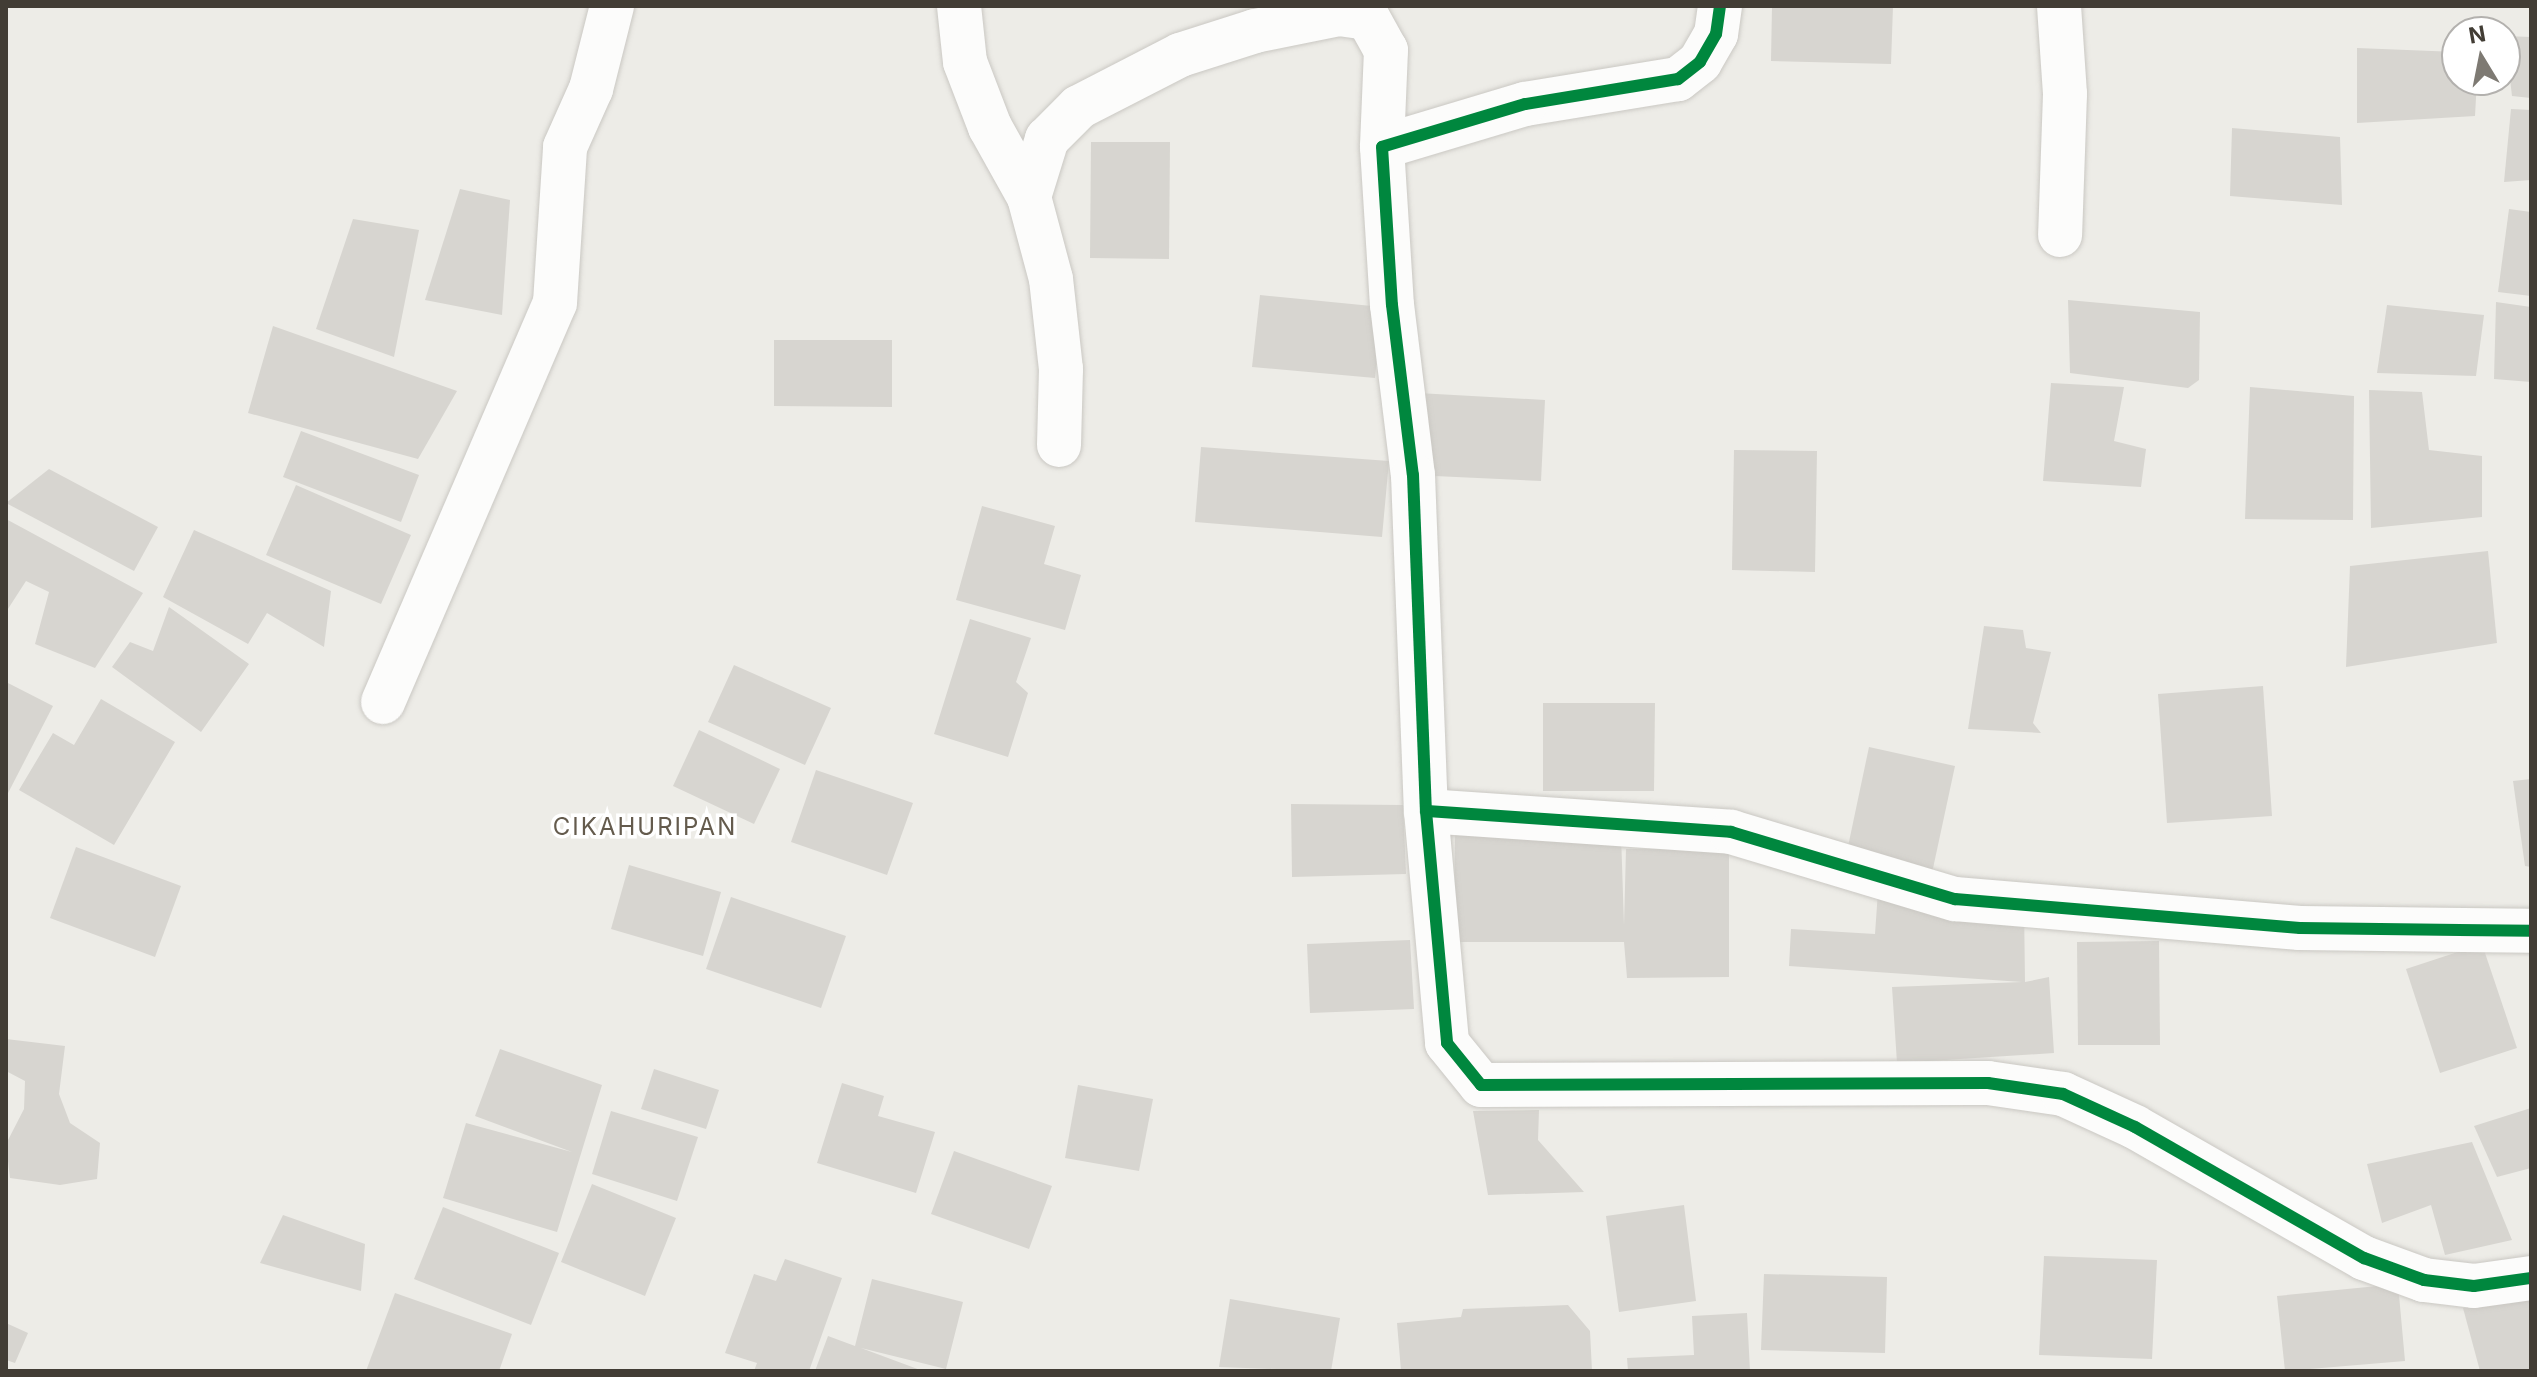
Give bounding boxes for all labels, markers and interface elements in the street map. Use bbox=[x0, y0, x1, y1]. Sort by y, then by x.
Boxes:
north arrow bbox=[2441, 16, 2521, 96]
text: N bbox=[2467, 20, 2488, 49]
district label: CIKAHURIPAN bbox=[553, 813, 737, 841]

